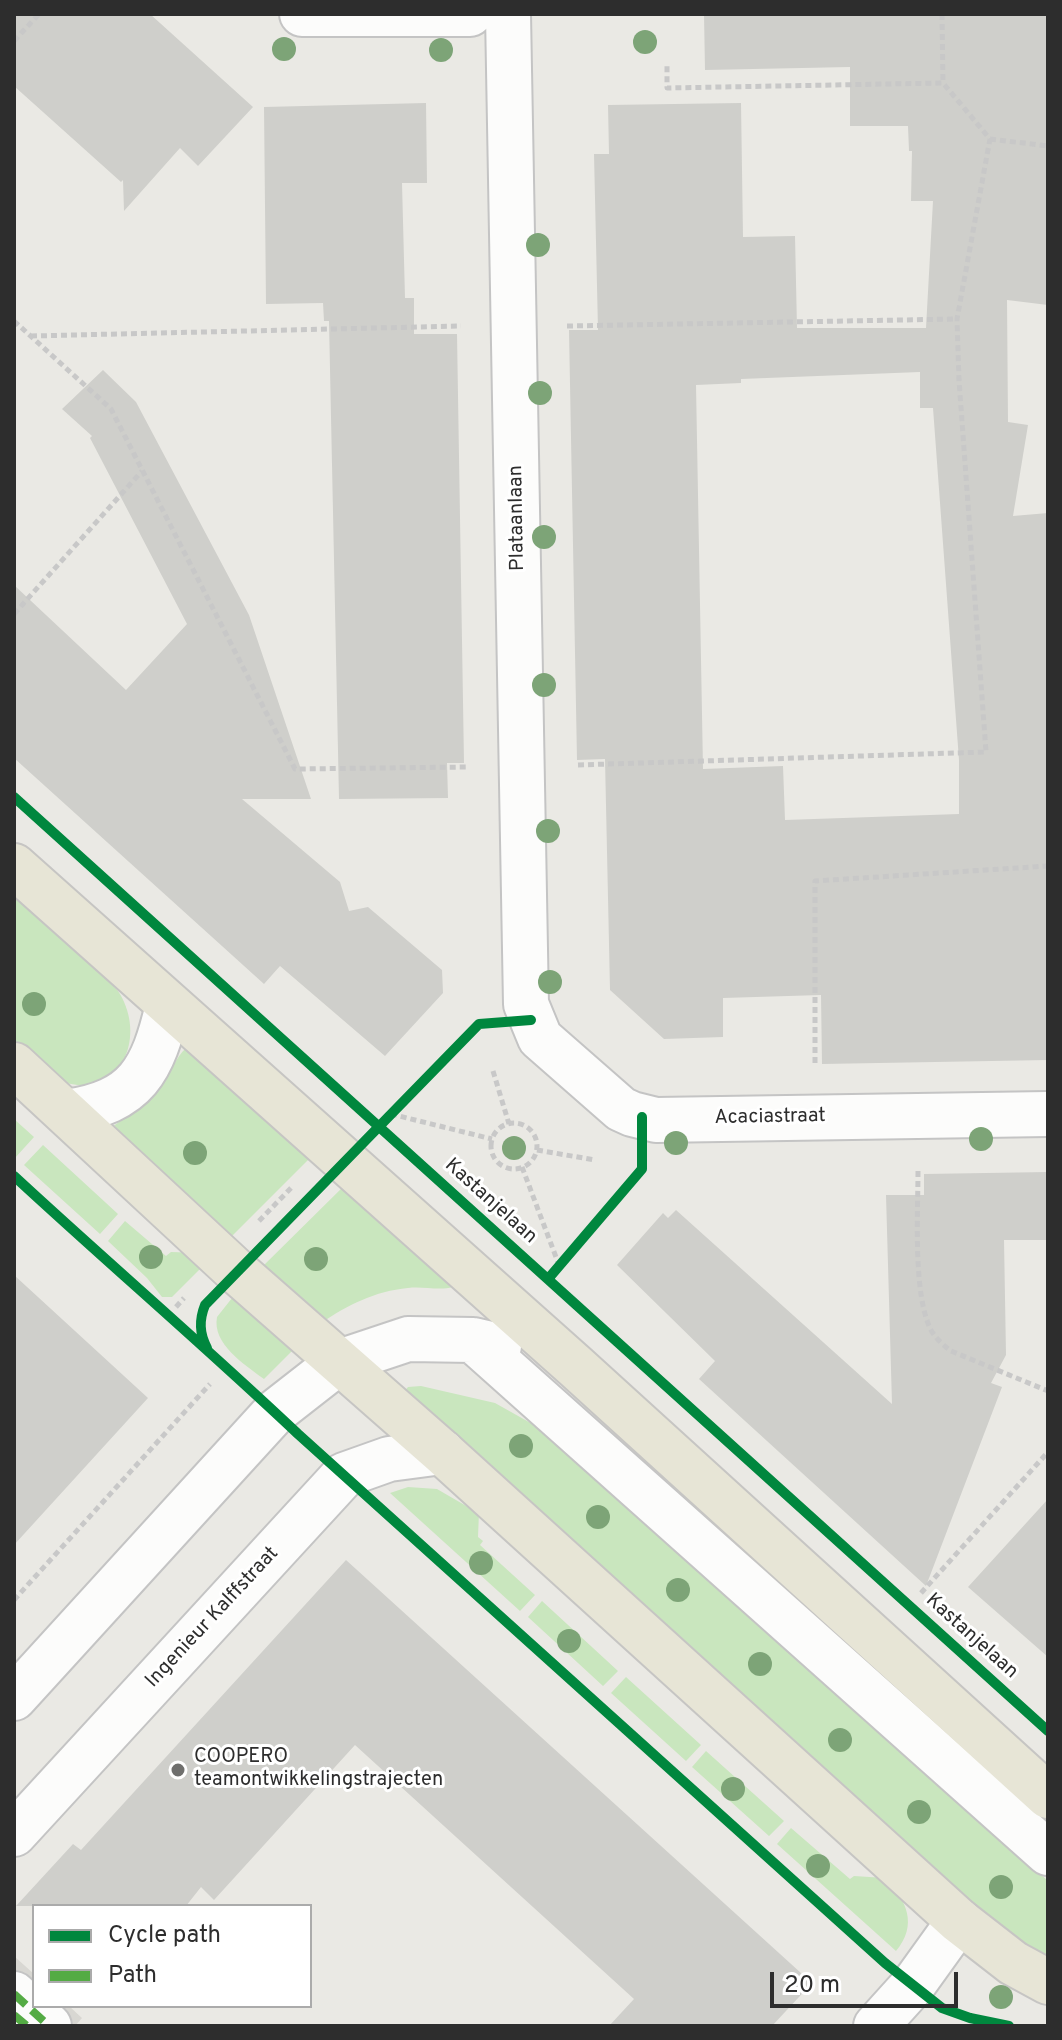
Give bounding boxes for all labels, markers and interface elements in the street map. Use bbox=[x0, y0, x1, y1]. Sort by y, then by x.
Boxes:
street label: Plataanlaan bbox=[505, 465, 531, 571]
street label: Acaciastraat bbox=[714, 1105, 826, 1131]
street label: Kastanjelaan bbox=[439, 1154, 541, 1250]
street label: Ingenieur Kalffstraat bbox=[141, 1542, 285, 1694]
street label: Kastanjelaan bbox=[920, 1589, 1022, 1685]
place label: COOPERO teamontwikkelingstrajecten bbox=[194, 1746, 443, 1793]
marker: COOPERO teamontwikkelingstrajecten bbox=[169, 1761, 187, 1779]
legend bbox=[32, 1904, 312, 2008]
text: Cycle path bbox=[108, 1921, 221, 1951]
scale bar bbox=[774, 1956, 962, 2006]
text: Path bbox=[108, 1961, 157, 1991]
text: 20 m bbox=[784, 1971, 840, 2001]

